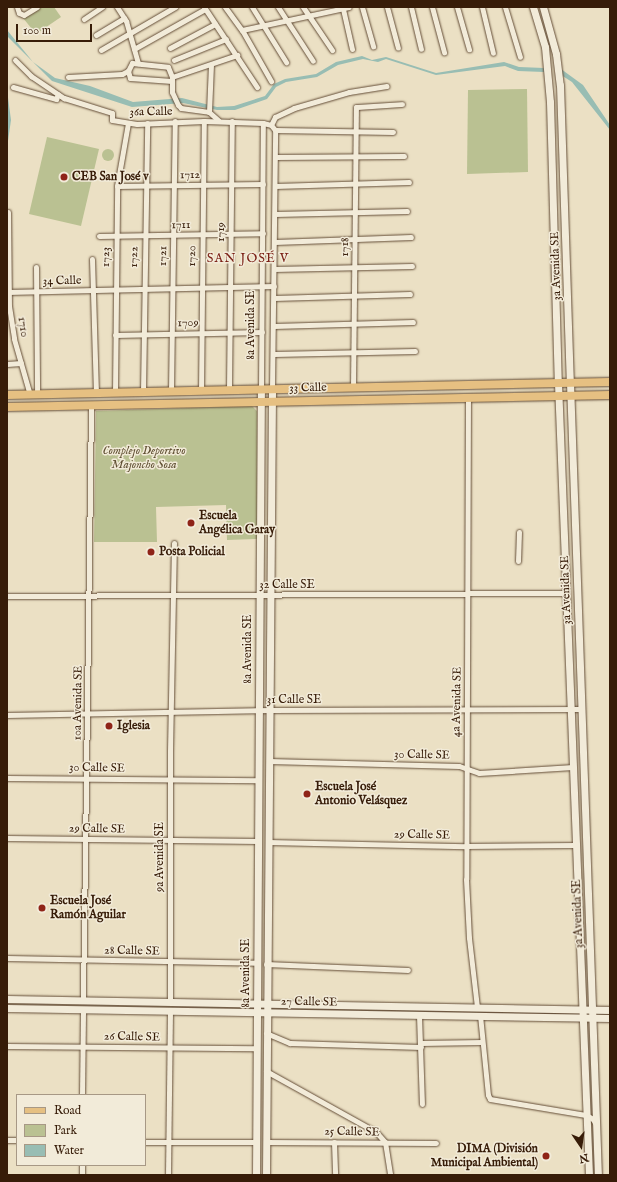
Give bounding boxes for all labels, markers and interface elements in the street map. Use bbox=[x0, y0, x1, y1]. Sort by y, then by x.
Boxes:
scale bar bbox=[18, 16, 94, 42]
text: 100 m bbox=[23, 23, 51, 38]
street label: 36a Calle bbox=[129, 104, 173, 120]
street label: 1712 bbox=[180, 168, 200, 182]
place label: CEB San José v bbox=[72, 170, 149, 184]
marker: CEB San José v bbox=[59, 172, 69, 182]
street label: 1711 bbox=[171, 218, 191, 232]
street label: 1719 bbox=[214, 222, 228, 242]
street label: 3a Avenida SE bbox=[548, 231, 564, 301]
street label: 1718 bbox=[338, 237, 352, 257]
street label: 1720 bbox=[185, 245, 199, 267]
street label: 1722 bbox=[127, 246, 141, 268]
street label: 1721 bbox=[156, 246, 170, 266]
street label: 1723 bbox=[99, 247, 113, 267]
district label: SAN JOSÉ V bbox=[207, 251, 289, 267]
street label: 34 Calle bbox=[42, 273, 82, 289]
street label: 8a Avenida SE bbox=[244, 290, 258, 360]
street label: 1710 bbox=[14, 316, 32, 338]
street label: 1709 bbox=[177, 316, 199, 330]
street label: 33 Calle bbox=[289, 380, 327, 396]
park label: Complejo Deportivo Majoncho Sosa bbox=[102, 444, 186, 472]
place label: Escuela Angélica Garay bbox=[199, 509, 275, 537]
marker: Escuela Angélica Garay bbox=[186, 518, 196, 528]
place label: Posta Policial bbox=[159, 545, 225, 559]
marker: Posta Policial bbox=[146, 547, 156, 557]
street label: 3a Avenida SE bbox=[558, 555, 574, 625]
street label: 32 Calle SE bbox=[259, 578, 315, 592]
street label: 8a Avenida SE bbox=[241, 614, 255, 684]
street label: 10a Avenida SE bbox=[70, 665, 86, 741]
street label: 4a Avenida SE bbox=[449, 667, 465, 737]
street label: 31 Calle SE bbox=[267, 693, 321, 707]
place label: Iglesia bbox=[117, 719, 150, 733]
marker: Iglesia bbox=[104, 721, 114, 731]
street label: 30 Calle SE bbox=[394, 747, 450, 763]
street label: 30 Calle SE bbox=[69, 760, 125, 776]
place label: Escuela José Antonio Velásquez bbox=[315, 780, 407, 808]
marker: Escuela José Antonio Velásquez bbox=[302, 789, 312, 799]
street label: 29 Calle SE bbox=[69, 821, 125, 837]
street label: 9a Avenida SE bbox=[153, 822, 167, 892]
street label: 29 Calle SE bbox=[394, 827, 450, 843]
street label: 3a Avenida SE bbox=[570, 879, 586, 949]
place label: Escuela José Ramón Aguilar bbox=[50, 894, 126, 922]
marker: Escuela José Ramón Aguilar bbox=[37, 903, 47, 913]
street label: 8a Avenida SE bbox=[239, 938, 253, 1008]
street label: 28 Calle SE bbox=[104, 943, 160, 959]
street label: 27 Calle SE bbox=[281, 994, 337, 1010]
street label: 26 Calle SE bbox=[104, 1029, 160, 1045]
legend bbox=[16, 1094, 146, 1166]
text: Road bbox=[54, 1103, 81, 1118]
text: Park bbox=[54, 1123, 77, 1138]
street label: 25 Calle SE bbox=[324, 1124, 380, 1140]
north arrow bbox=[561, 1126, 601, 1166]
place label: DIMA (División Municipal Ambiental) bbox=[431, 1142, 538, 1170]
text: Water bbox=[54, 1143, 84, 1158]
text: N bbox=[577, 1150, 590, 1166]
marker: DIMA (División Municipal Ambiental) bbox=[541, 1151, 551, 1161]

